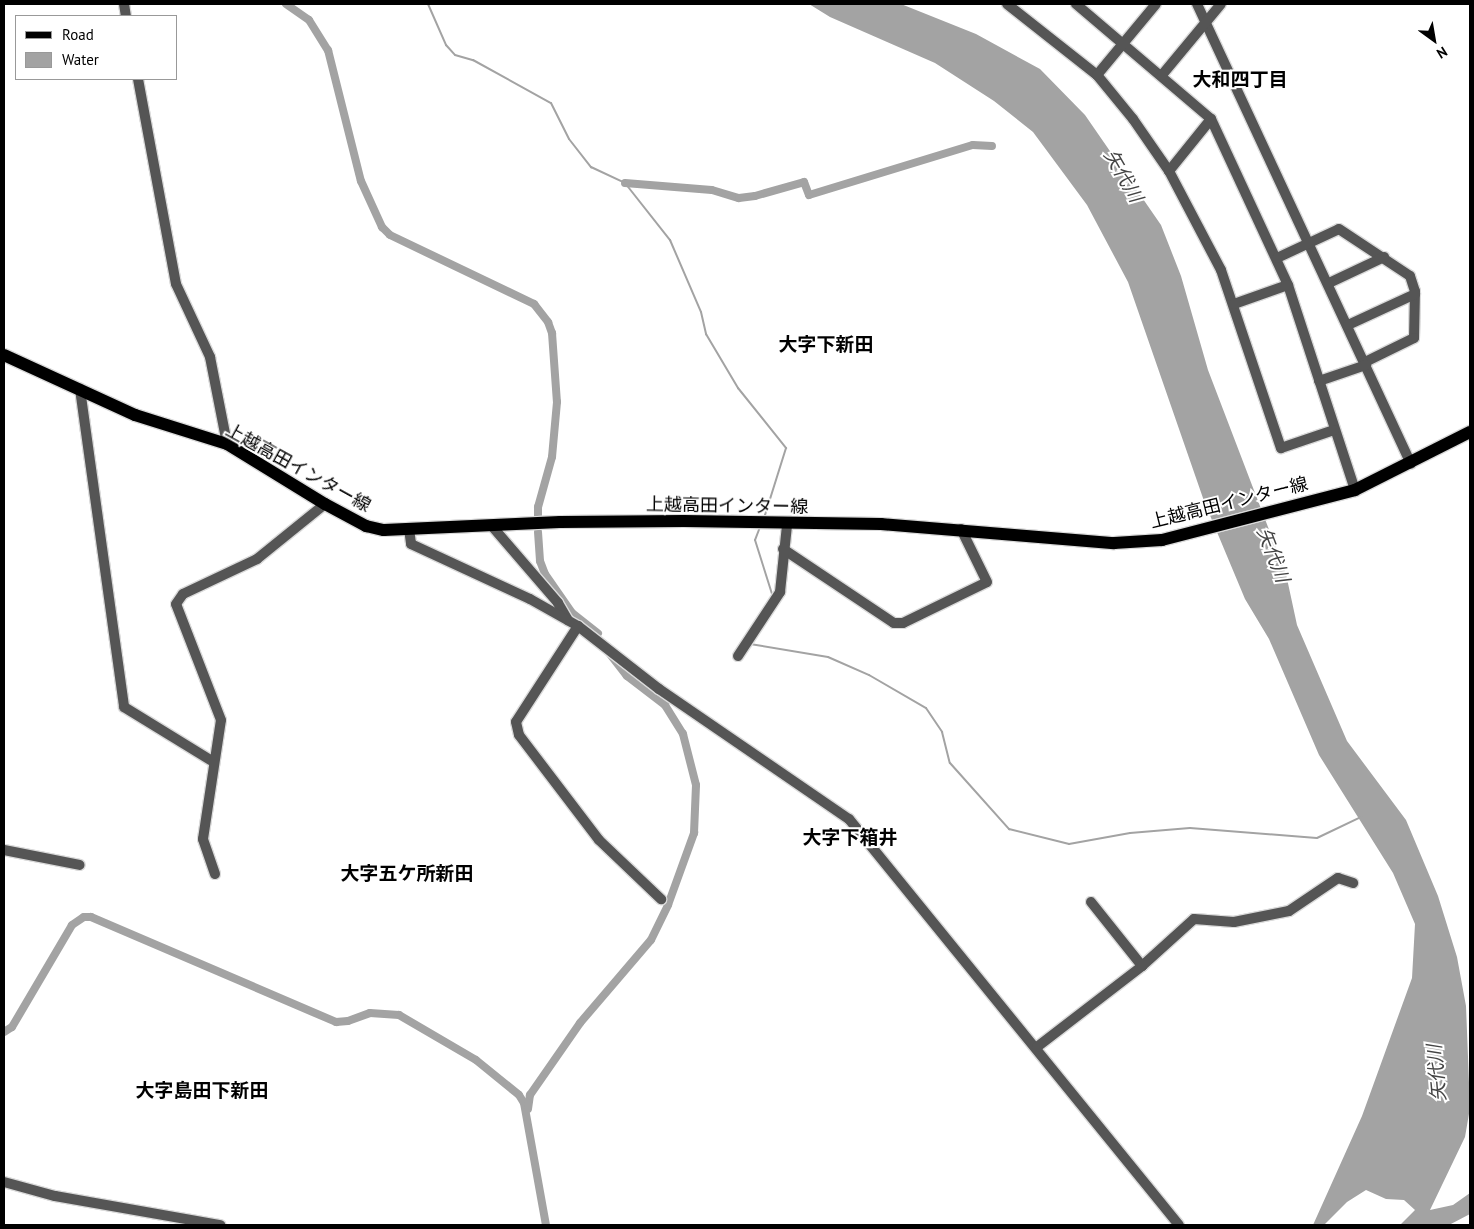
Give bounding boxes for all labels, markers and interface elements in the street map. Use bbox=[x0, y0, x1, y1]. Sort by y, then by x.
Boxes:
legend bbox=[15, 15, 178, 80]
north arrow bbox=[1409, 15, 1459, 65]
text: Road bbox=[62, 25, 94, 44]
text: N bbox=[1433, 43, 1451, 63]
text: Water bbox=[62, 50, 99, 69]
district label: 大和四丁目 bbox=[1193, 69, 1287, 91]
water label: 矢代川 bbox=[1099, 146, 1147, 206]
district label: 大字下新田 bbox=[779, 334, 873, 356]
street label: 上越高田インター線 bbox=[222, 419, 374, 517]
street label: 上越高田インター線 bbox=[1148, 473, 1310, 533]
street label: 上越高田インター線 bbox=[646, 494, 808, 518]
water label: 矢代川 bbox=[1252, 524, 1294, 586]
district label: 大字下箱井 bbox=[803, 827, 897, 849]
district label: 大字五ケ所新田 bbox=[341, 863, 473, 885]
water label: 矢代川 bbox=[1423, 1044, 1451, 1102]
district label: 大字島田下新田 bbox=[136, 1080, 268, 1102]

